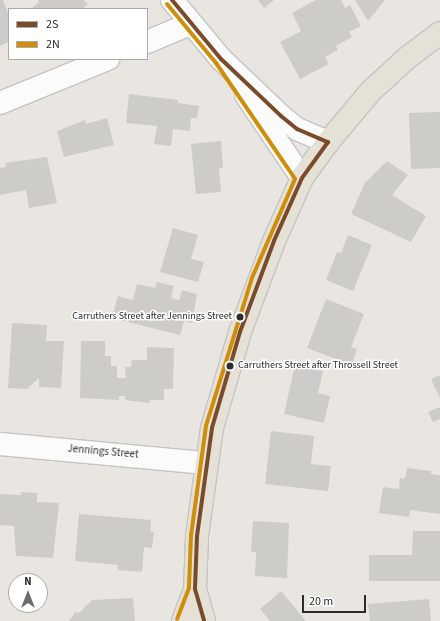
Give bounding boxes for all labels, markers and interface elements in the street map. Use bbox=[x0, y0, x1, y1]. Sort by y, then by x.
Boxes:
legend bbox=[8, 8, 148, 60]
text: 2S bbox=[46, 16, 58, 33]
text: 2N bbox=[46, 36, 60, 53]
place label: Carruthers Street after Jennings Street bbox=[72, 311, 232, 323]
marker: Carruthers Street after Jennings Street bbox=[235, 312, 245, 322]
place label: Carruthers Street after Throssell Street bbox=[238, 360, 398, 372]
marker: Carruthers Street after Throssell Street bbox=[225, 361, 235, 371]
street label: Jennings Street bbox=[67, 442, 139, 462]
north arrow bbox=[8, 573, 48, 613]
text: N bbox=[24, 574, 32, 589]
scale bar bbox=[304, 587, 368, 613]
text: 20 m bbox=[309, 593, 333, 610]

